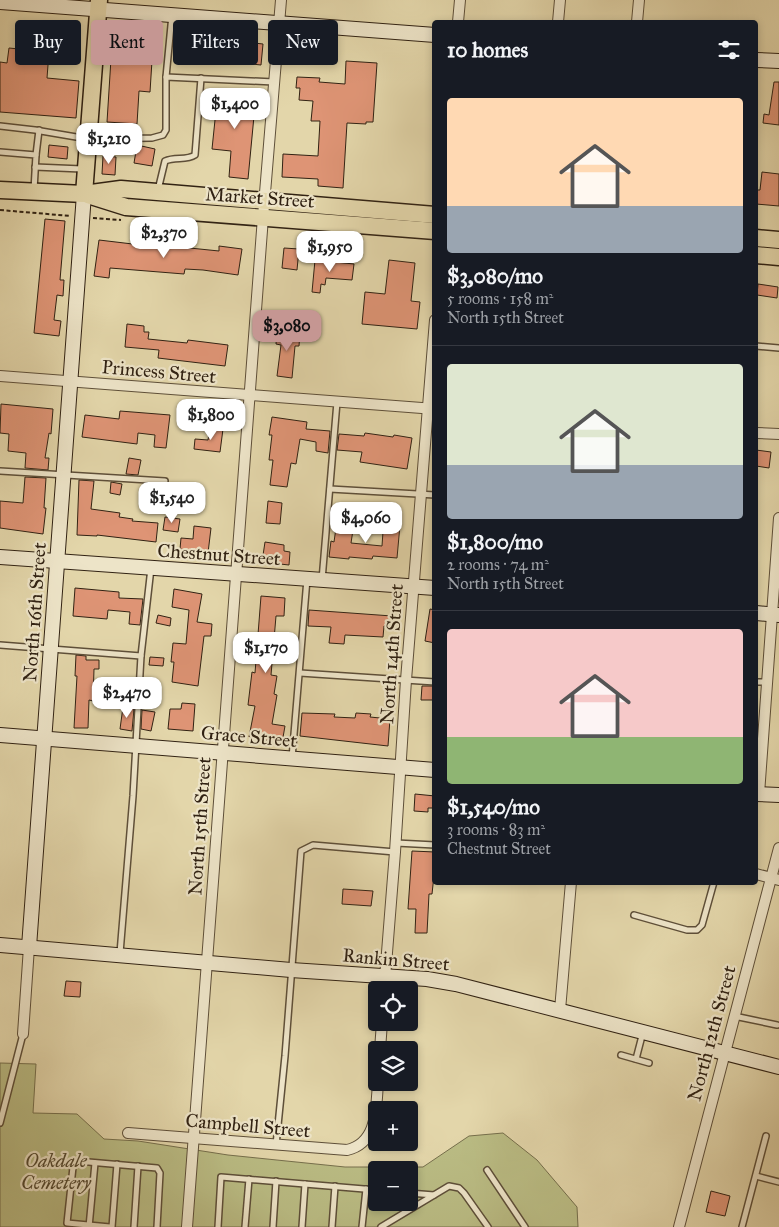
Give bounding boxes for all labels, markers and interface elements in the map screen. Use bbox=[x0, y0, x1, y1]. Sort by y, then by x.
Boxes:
chip: Buy bbox=[15, 20, 81, 65]
chip: Rent bbox=[91, 20, 163, 65]
chip: Filters bbox=[173, 20, 258, 65]
chip: New bbox=[268, 20, 338, 65]
icon: filters bbox=[715, 36, 743, 64]
text: 10 homes bbox=[447, 37, 528, 63]
pin: $1,400 bbox=[194, 88, 276, 130]
text: $1,400 bbox=[211, 94, 259, 113]
pin: $1,210 bbox=[68, 122, 150, 165]
text: $1,210 bbox=[87, 129, 131, 148]
icon: home bbox=[550, 131, 640, 221]
street label: Market Street bbox=[205, 182, 315, 213]
pin: $2,370 bbox=[123, 216, 205, 259]
text: $2,370 bbox=[141, 223, 187, 242]
pin: $1,950 bbox=[289, 230, 371, 273]
text: $1,950 bbox=[307, 237, 353, 256]
text: $3,080/mo bbox=[447, 263, 543, 289]
text: 5 rooms · 158 m² bbox=[447, 289, 553, 308]
text: North 15th Street bbox=[447, 308, 564, 327]
pin: $3,080 bbox=[246, 310, 328, 352]
text: $3,080 bbox=[263, 316, 311, 335]
street label: Princess Street bbox=[101, 355, 217, 388]
icon: home bbox=[550, 396, 640, 486]
pin: $1,800 bbox=[170, 398, 252, 441]
text: $1,800 bbox=[187, 405, 235, 424]
pin: $1,540 bbox=[131, 482, 213, 524]
text: $1,540 bbox=[149, 488, 195, 507]
pin: $4,060 bbox=[325, 502, 407, 544]
text: $4,060 bbox=[341, 508, 391, 527]
text: $1,800/mo bbox=[447, 529, 543, 555]
street label: Chestnut Street bbox=[157, 539, 282, 570]
street label: North 16th Street bbox=[18, 541, 51, 683]
text: 2 rooms · 74 m² bbox=[447, 555, 549, 574]
text: North 15th Street bbox=[447, 574, 564, 593]
street label: North 14th Street bbox=[375, 583, 408, 725]
pin: $1,170 bbox=[225, 632, 307, 674]
text: $1,170 bbox=[244, 638, 288, 657]
icon: home bbox=[550, 661, 640, 751]
pin: $2,470 bbox=[86, 676, 168, 719]
text: $2,470 bbox=[103, 683, 151, 702]
street label: Grace Street bbox=[200, 721, 298, 752]
street label: North 15th Street bbox=[183, 756, 216, 896]
text: $1,540/mo bbox=[447, 794, 540, 820]
text: 3 rooms · 83 m² bbox=[447, 820, 545, 839]
text: Chestnut Street bbox=[447, 839, 551, 858]
street label: Rankin Street bbox=[342, 943, 451, 976]
street label: North 12th Street bbox=[682, 963, 741, 1103]
map controls bbox=[368, 981, 418, 1211]
button: locate bbox=[368, 981, 418, 1031]
button: layers bbox=[368, 1041, 418, 1091]
button: + bbox=[368, 1101, 418, 1151]
street label: Campbell Street bbox=[185, 1109, 312, 1142]
park label: Oakdale Cemetery bbox=[21, 1149, 92, 1194]
button: − bbox=[368, 1161, 418, 1211]

